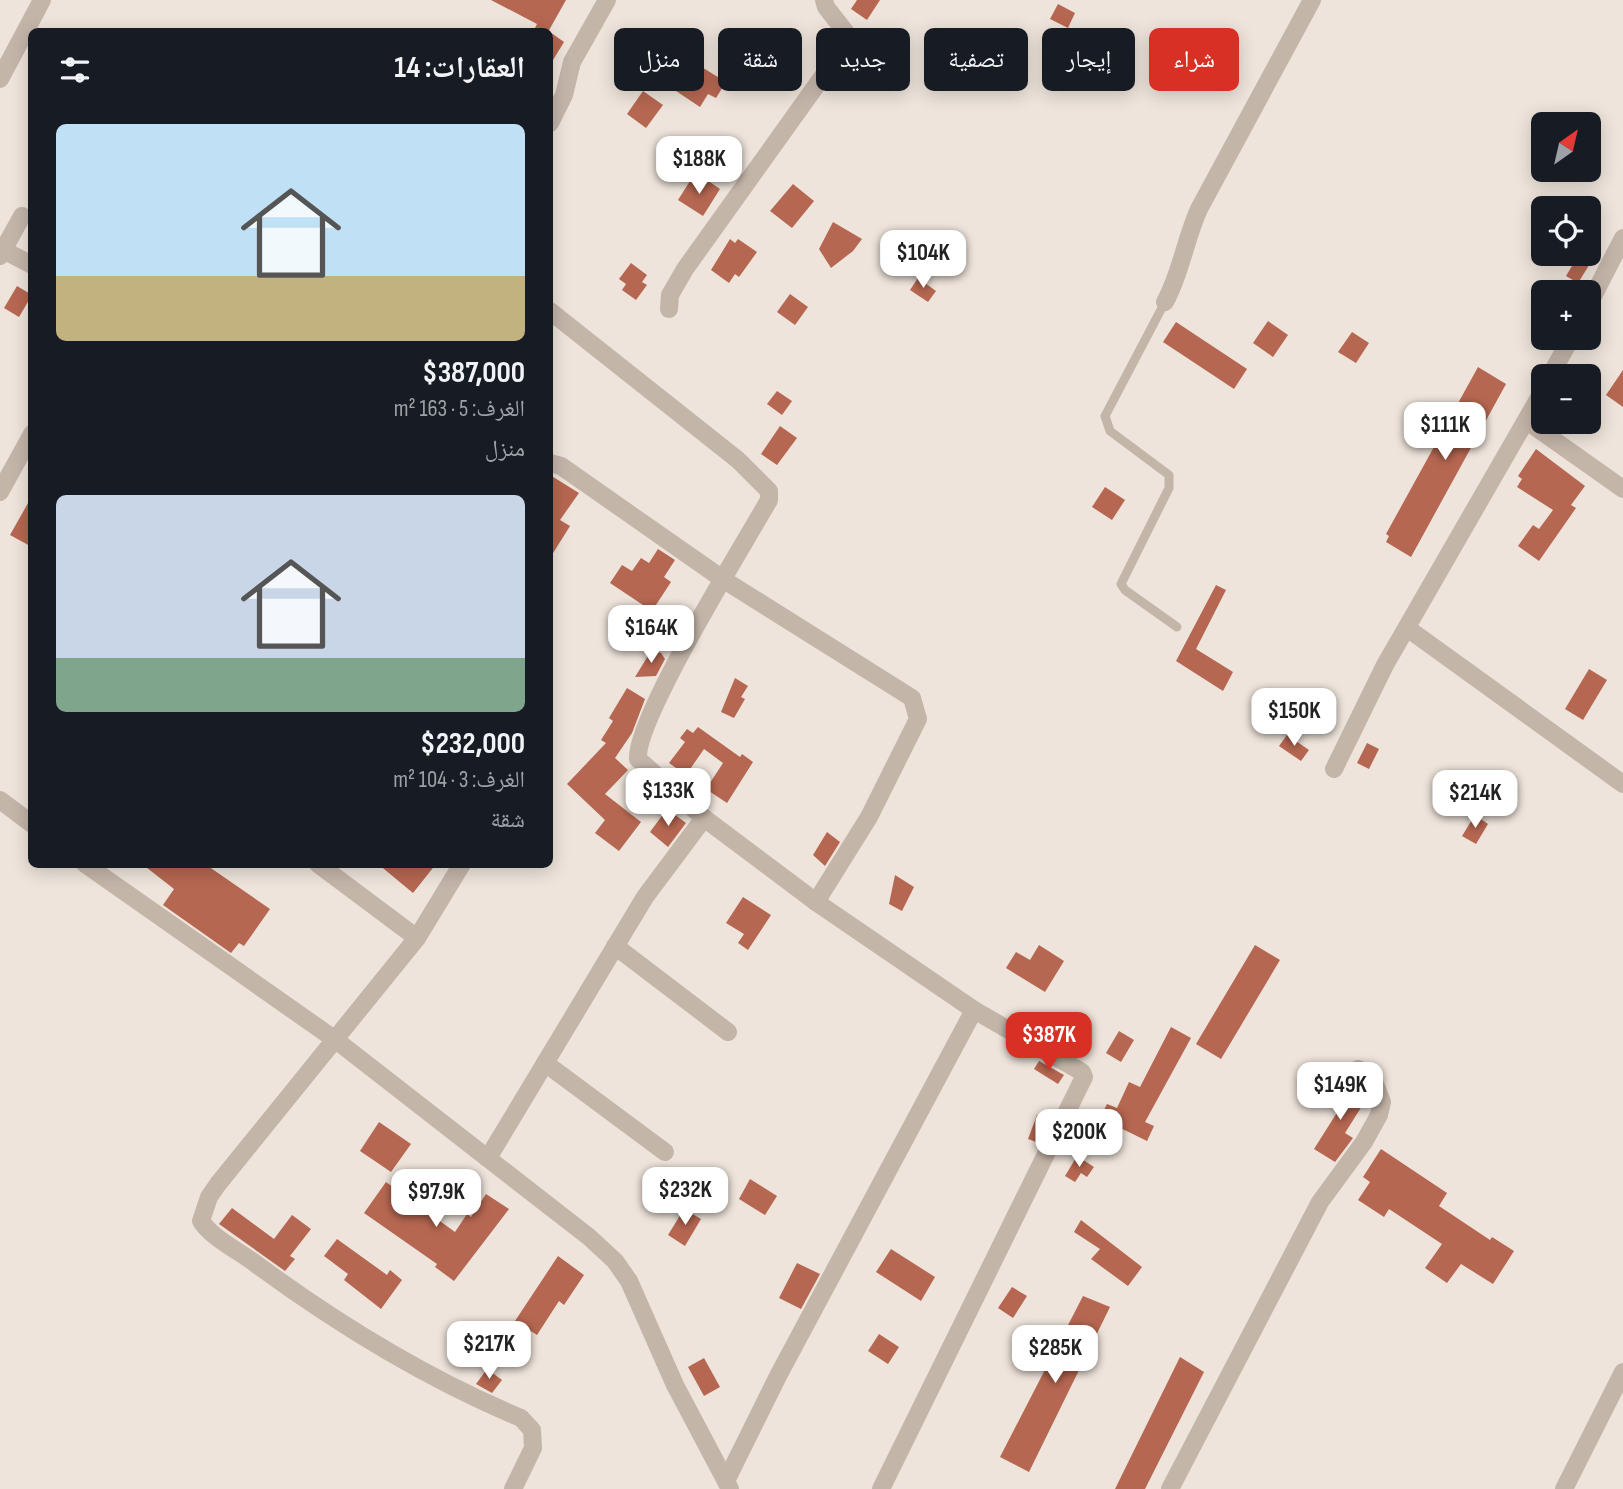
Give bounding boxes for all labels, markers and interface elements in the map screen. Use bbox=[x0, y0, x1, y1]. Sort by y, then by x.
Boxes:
chip: منزل bbox=[614, 28, 704, 91]
chip: شقة bbox=[718, 28, 802, 91]
chip: جديد bbox=[816, 28, 910, 91]
chip: تصفية bbox=[924, 28, 1028, 91]
chip: إيجار bbox=[1042, 28, 1135, 91]
chip: شراء bbox=[1149, 28, 1239, 91]
text: العقارات: 14 bbox=[394, 50, 525, 86]
icon: filters bbox=[56, 51, 94, 89]
north arrow bbox=[1531, 112, 1601, 182]
map controls bbox=[1531, 112, 1601, 434]
pin: $188K bbox=[650, 136, 748, 196]
text: $188K bbox=[672, 145, 726, 173]
icon: home bbox=[228, 170, 354, 296]
button: locate bbox=[1531, 196, 1601, 266]
pin: $104K bbox=[874, 230, 972, 290]
text: $104K bbox=[896, 239, 950, 267]
button: + bbox=[1531, 280, 1601, 350]
text: $387,000 bbox=[422, 355, 525, 391]
button: − bbox=[1531, 364, 1601, 434]
text: الغرف: 5 · 163 m² bbox=[394, 395, 525, 423]
pin: $111K bbox=[1396, 402, 1494, 462]
text: $111K bbox=[1420, 411, 1470, 439]
text: منزل bbox=[485, 435, 525, 463]
icon: home bbox=[228, 541, 354, 667]
pin: $164K bbox=[602, 606, 700, 665]
text: $164K bbox=[624, 614, 678, 642]
pin: $150K bbox=[1245, 688, 1343, 748]
text: $150K bbox=[1267, 697, 1321, 725]
text: $232,000 bbox=[420, 726, 525, 762]
text: الغرف: 3 · 104 m² bbox=[393, 766, 525, 794]
pin: $133K bbox=[619, 768, 717, 828]
pin: $214K bbox=[1426, 770, 1524, 830]
text: $133K bbox=[642, 777, 694, 805]
text: $214K bbox=[1448, 779, 1502, 807]
text: شقة bbox=[491, 806, 525, 834]
pin: $387K bbox=[1000, 1012, 1098, 1072]
text: $387K bbox=[1022, 1021, 1076, 1049]
pin: $149K bbox=[1291, 1062, 1389, 1122]
text: $149K bbox=[1313, 1071, 1367, 1099]
pin: $200K bbox=[1030, 1110, 1128, 1169]
text: $200K bbox=[1051, 1118, 1107, 1146]
pin: $232K bbox=[636, 1168, 734, 1227]
pin: $97.9K bbox=[379, 1170, 493, 1229]
text: $232K bbox=[658, 1176, 712, 1204]
text: $97.9K bbox=[407, 1178, 465, 1206]
pin: $217K bbox=[440, 1322, 538, 1381]
pin: $285K bbox=[1006, 1326, 1104, 1385]
text: $217K bbox=[463, 1330, 515, 1358]
text: $285K bbox=[1028, 1334, 1082, 1362]

